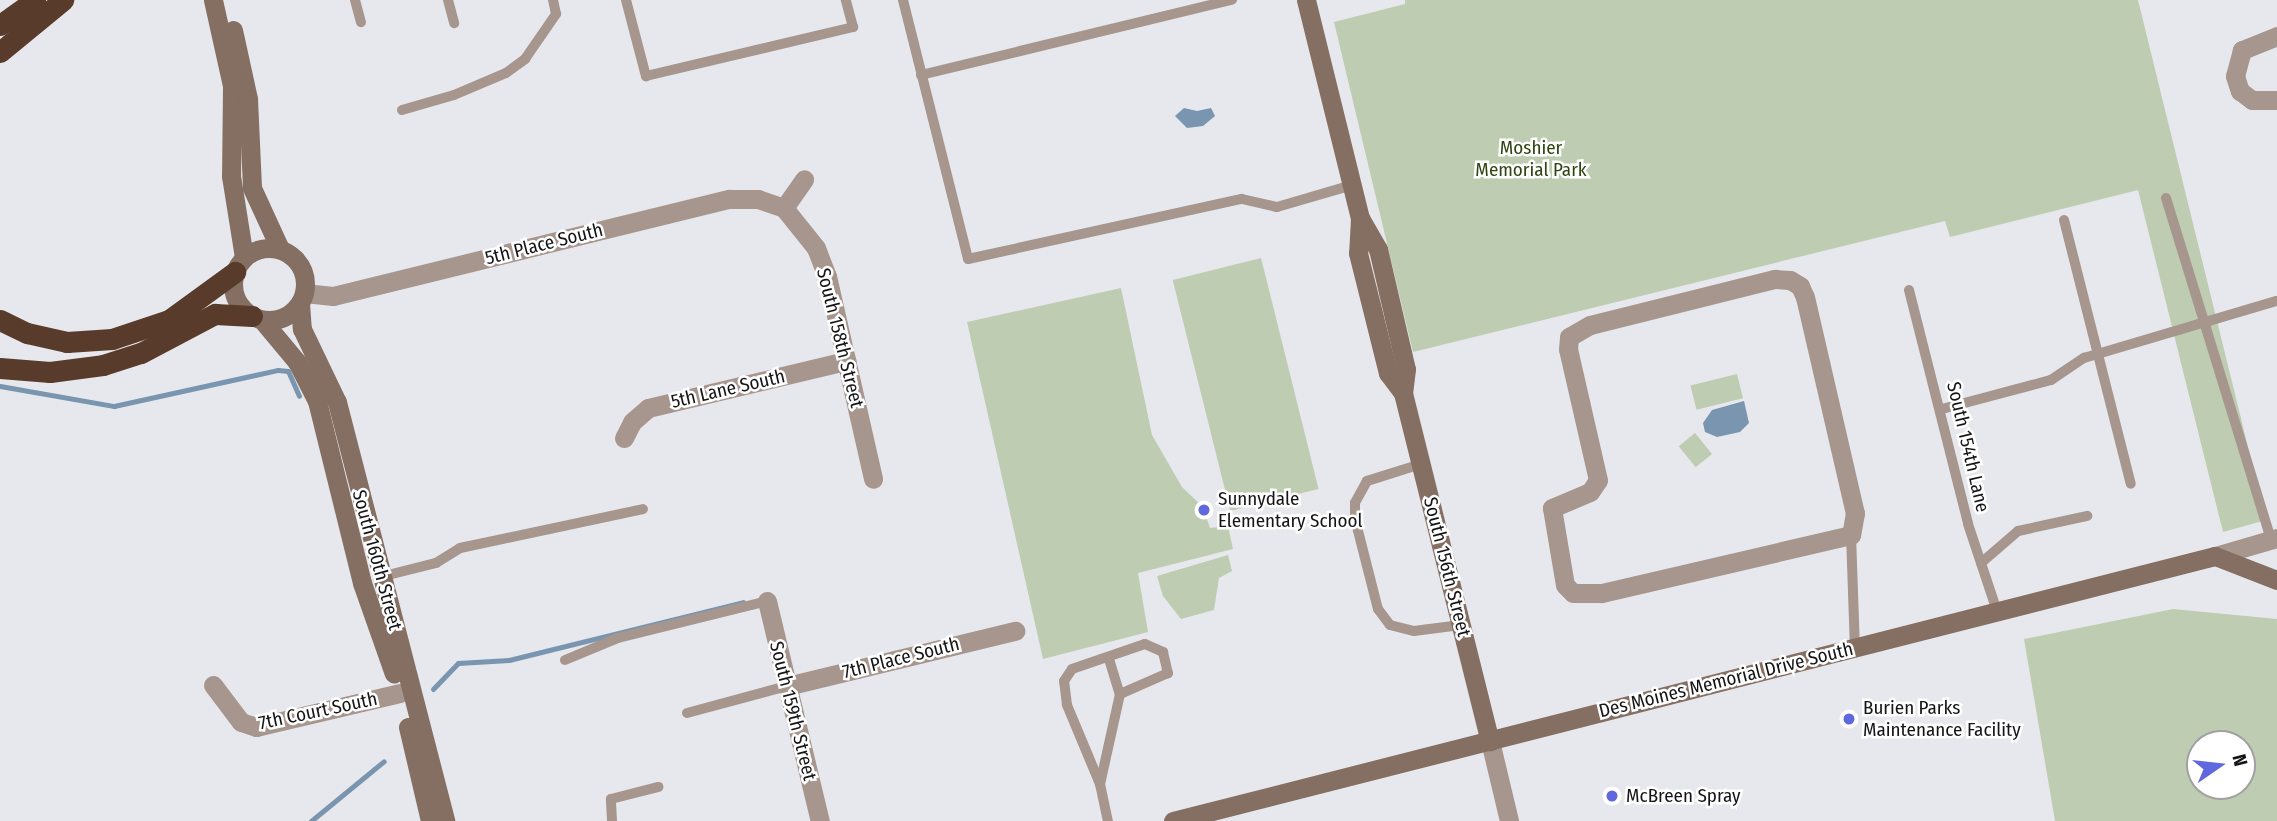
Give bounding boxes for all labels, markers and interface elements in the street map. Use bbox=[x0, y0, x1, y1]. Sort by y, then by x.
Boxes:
park label: Moshier Memorial Park bbox=[1475, 137, 1587, 181]
street label: 5th Place South bbox=[483, 218, 605, 270]
street label: South 158th Street bbox=[812, 266, 868, 410]
street label: 5th Lane South bbox=[669, 365, 787, 413]
street label: South 154th Lane bbox=[1942, 380, 1994, 514]
street label: South 160th Street bbox=[347, 487, 407, 633]
place label: Sunnydale Elementary School bbox=[1218, 488, 1363, 532]
street label: South 156th Street bbox=[1419, 495, 1475, 639]
marker: Sunnydale Elementary School bbox=[1196, 502, 1212, 518]
street label: 7th Place South bbox=[840, 632, 962, 684]
street label: Des Moines Memorial Drive South bbox=[1597, 637, 1855, 723]
street label: South 159th Street bbox=[765, 639, 821, 783]
street label: 7th Court South bbox=[257, 687, 379, 735]
place label: Burien Parks Maintenance Facility bbox=[1863, 697, 2021, 741]
marker: Burien Parks Maintenance Facility bbox=[1841, 711, 1857, 727]
north arrow bbox=[2186, 730, 2256, 800]
text: N bbox=[2227, 752, 2252, 769]
place label: McBreen Spray bbox=[1626, 785, 1740, 807]
marker: McBreen Spray bbox=[1604, 788, 1620, 804]

